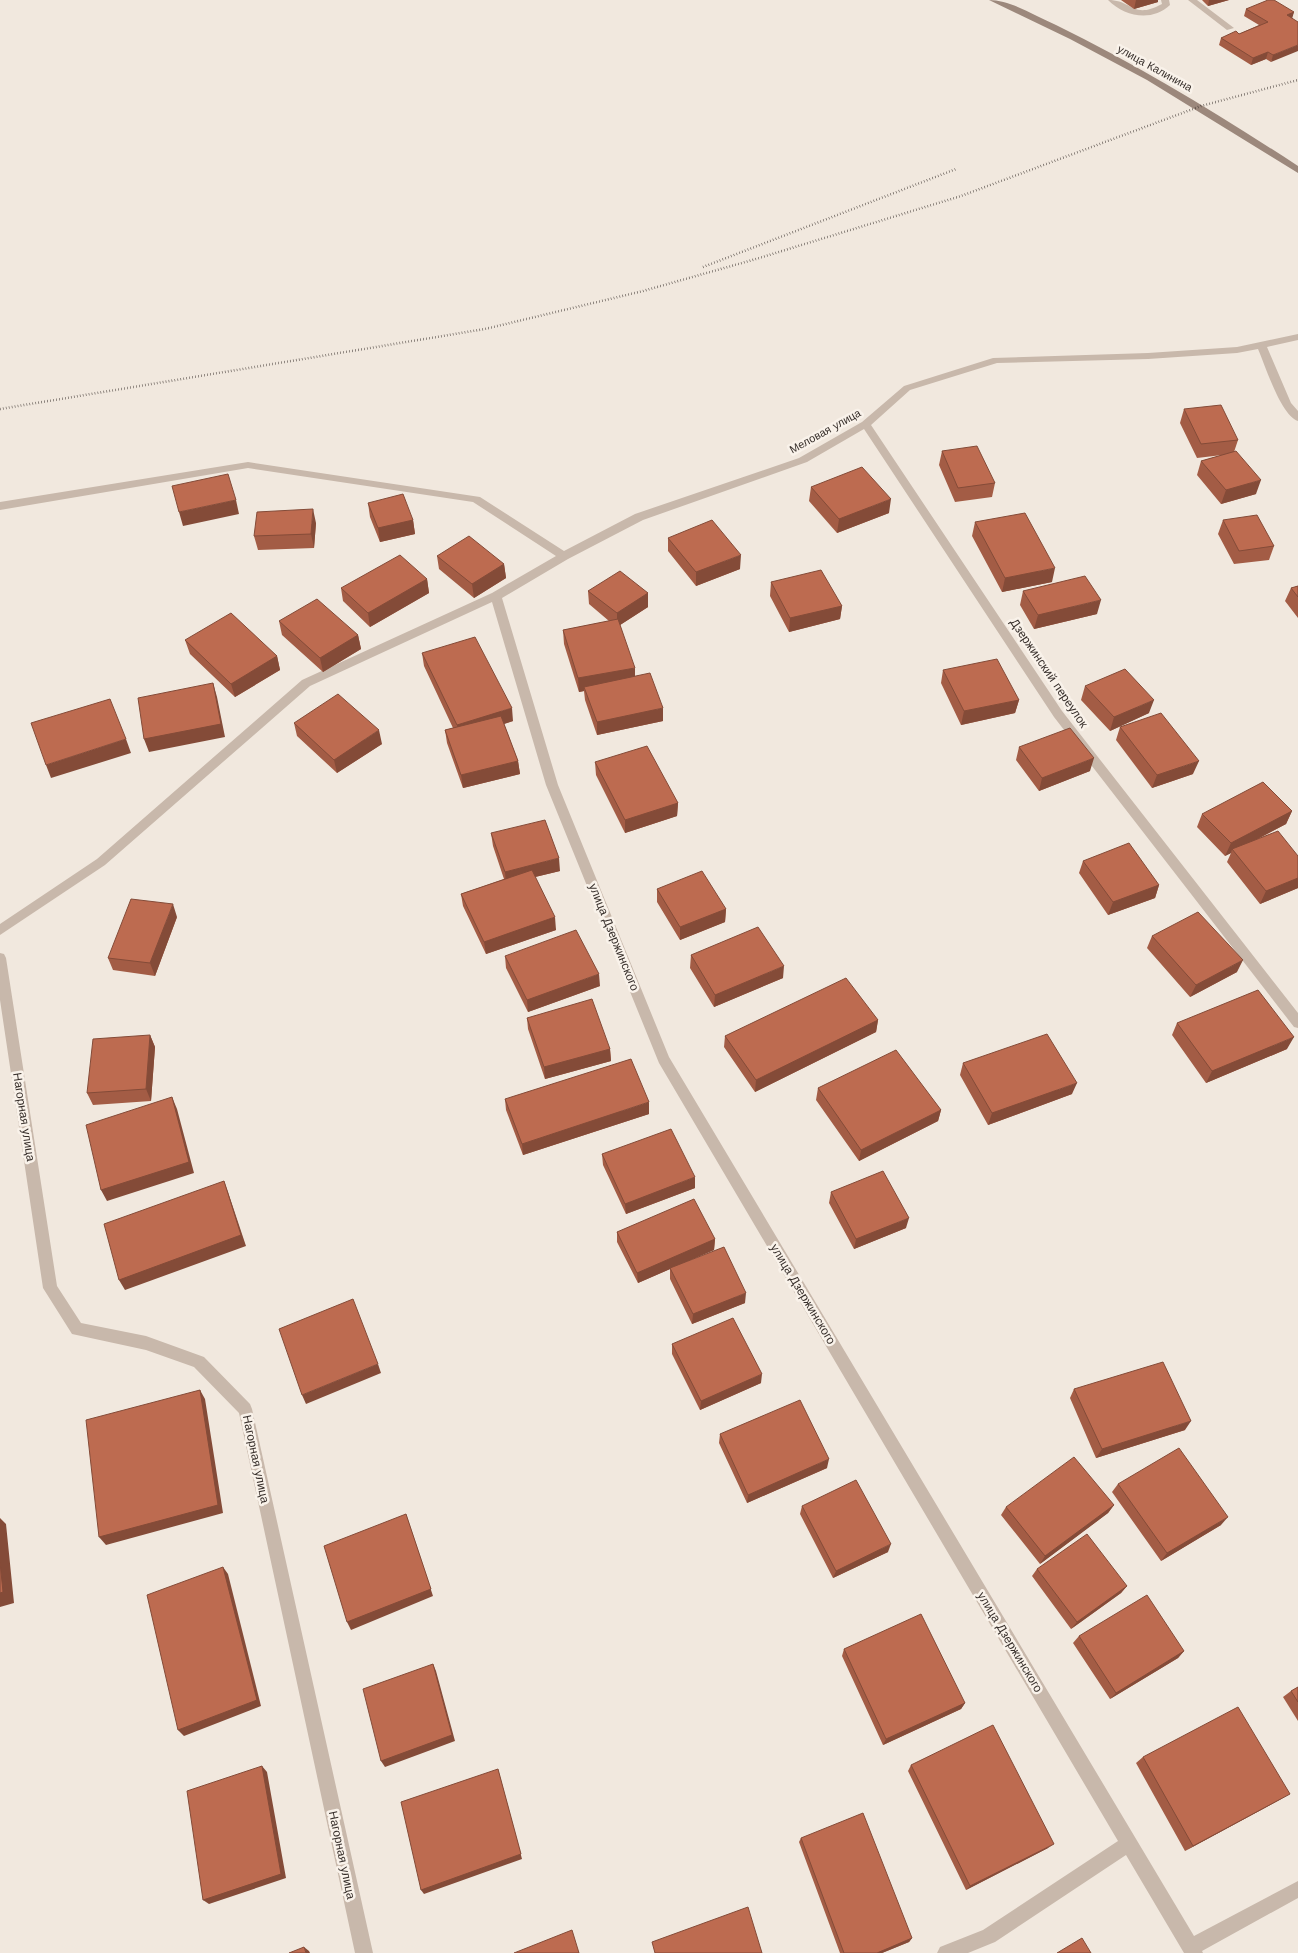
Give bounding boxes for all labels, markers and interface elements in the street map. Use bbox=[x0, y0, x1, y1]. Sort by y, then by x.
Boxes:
street label: улица Калинина bbox=[1115, 43, 1195, 95]
street label: Меловая улица bbox=[787, 406, 864, 456]
street label: Дзержинский переулок bbox=[1007, 616, 1091, 731]
street label: улица Дзержинского bbox=[586, 881, 642, 993]
street label: Нагорная улица bbox=[10, 1072, 38, 1163]
street label: улица Дзержинского bbox=[768, 1241, 839, 1347]
street label: Нагорная улица bbox=[240, 1414, 272, 1505]
street label: улица Дзержинского bbox=[975, 1589, 1046, 1695]
street label: Нагорная улица bbox=[326, 1810, 358, 1901]

